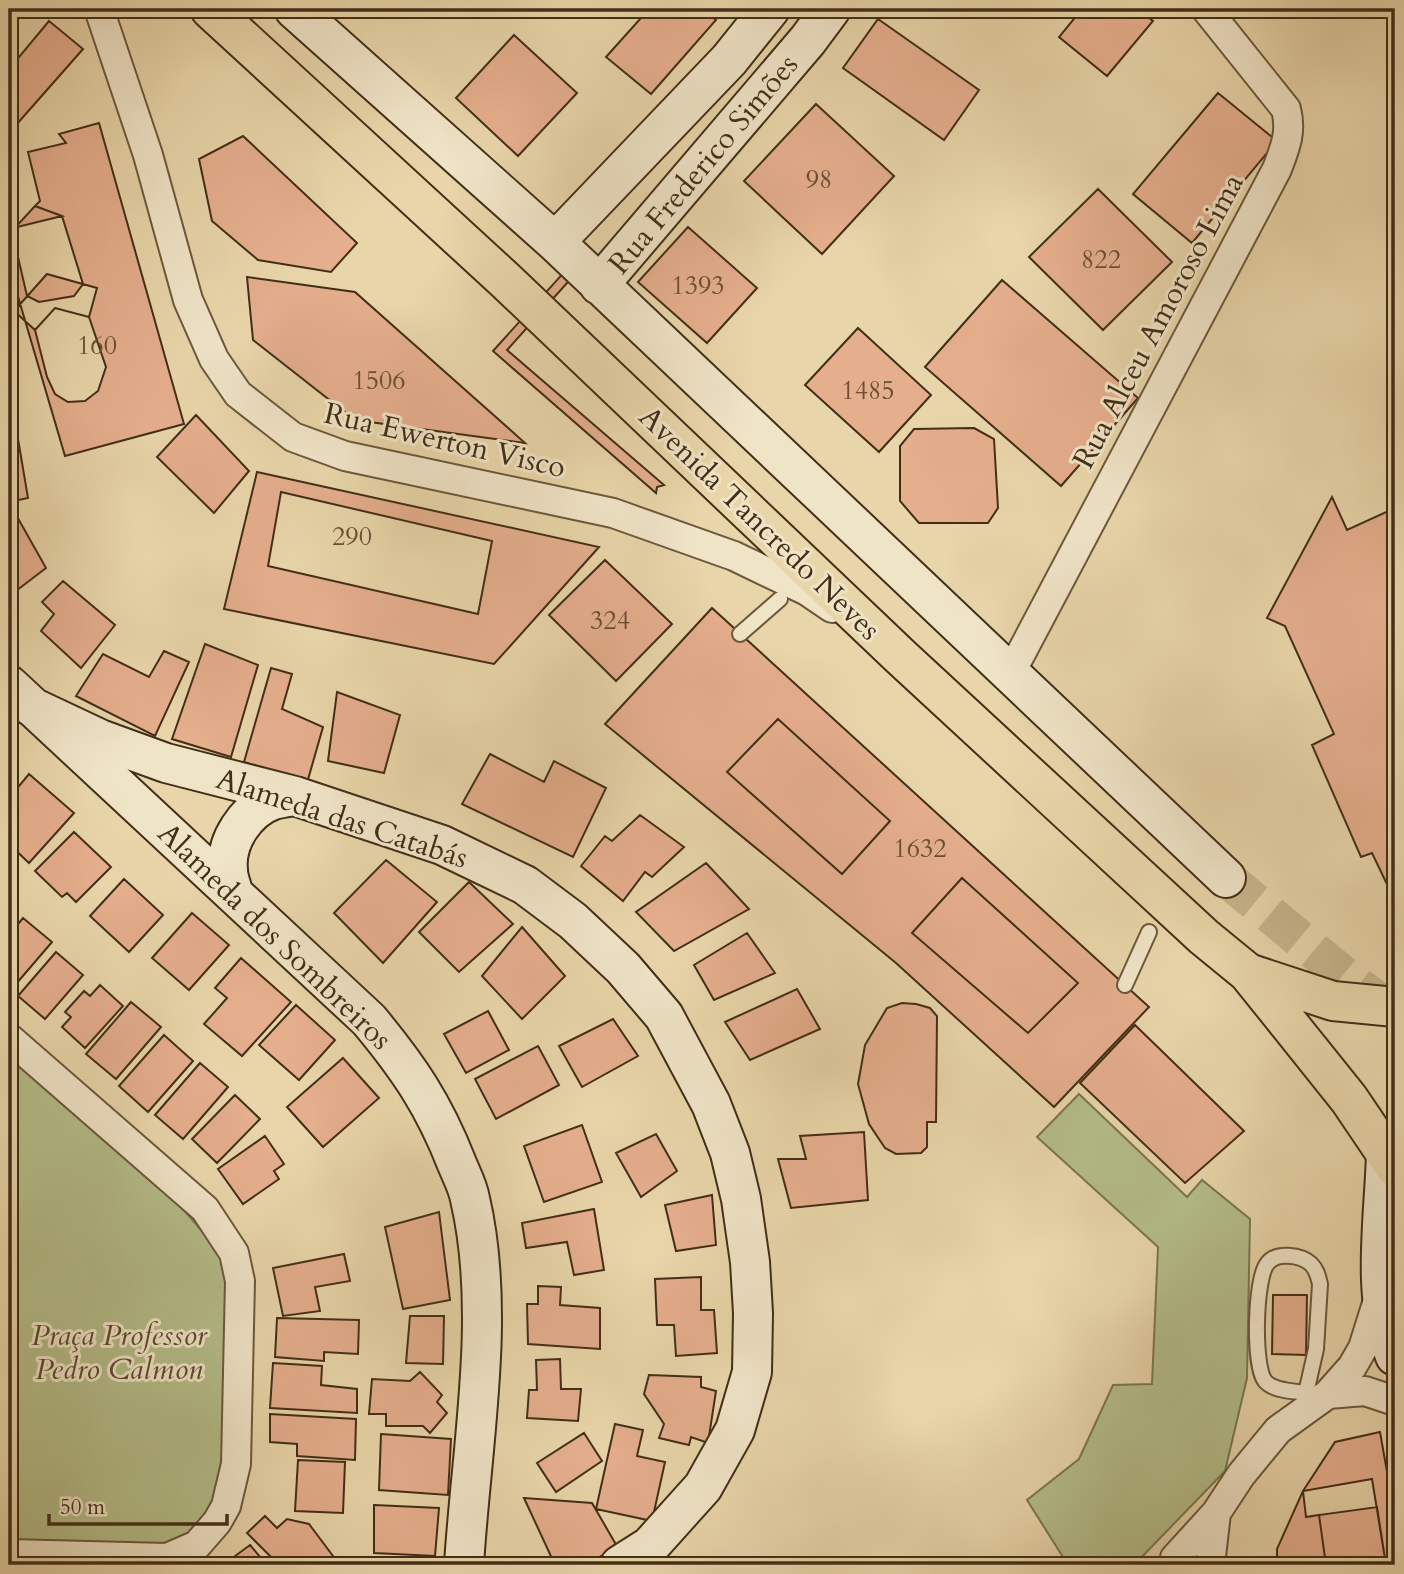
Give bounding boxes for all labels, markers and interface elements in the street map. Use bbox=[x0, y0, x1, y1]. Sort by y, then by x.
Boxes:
street label: Rua Frederico Simões bbox=[599, 46, 808, 283]
house number: 98 bbox=[806, 162, 832, 197]
street label: Rua Alceu Amoroso Lima bbox=[1063, 167, 1254, 476]
house number: 822 bbox=[1081, 242, 1121, 277]
house number: 1393 bbox=[671, 268, 725, 303]
house number: 160 bbox=[77, 328, 117, 363]
house number: 1506 bbox=[352, 363, 406, 398]
house number: 1485 bbox=[841, 373, 895, 408]
street label: Rua Ewerton Visco bbox=[320, 393, 570, 488]
street label: Avenida Tancredo Neves bbox=[630, 397, 889, 650]
house number: 290 bbox=[332, 519, 372, 554]
house number: 324 bbox=[590, 603, 630, 638]
street label: Alameda das Catabás bbox=[211, 758, 473, 879]
street label: Alameda dos Sombreiros bbox=[149, 814, 401, 1059]
house number: 1632 bbox=[893, 831, 947, 866]
park label: Praça Professor Pedro Calmon bbox=[31, 1315, 208, 1390]
scale bar bbox=[49, 1483, 228, 1527]
text: 50 m bbox=[60, 1493, 105, 1522]

